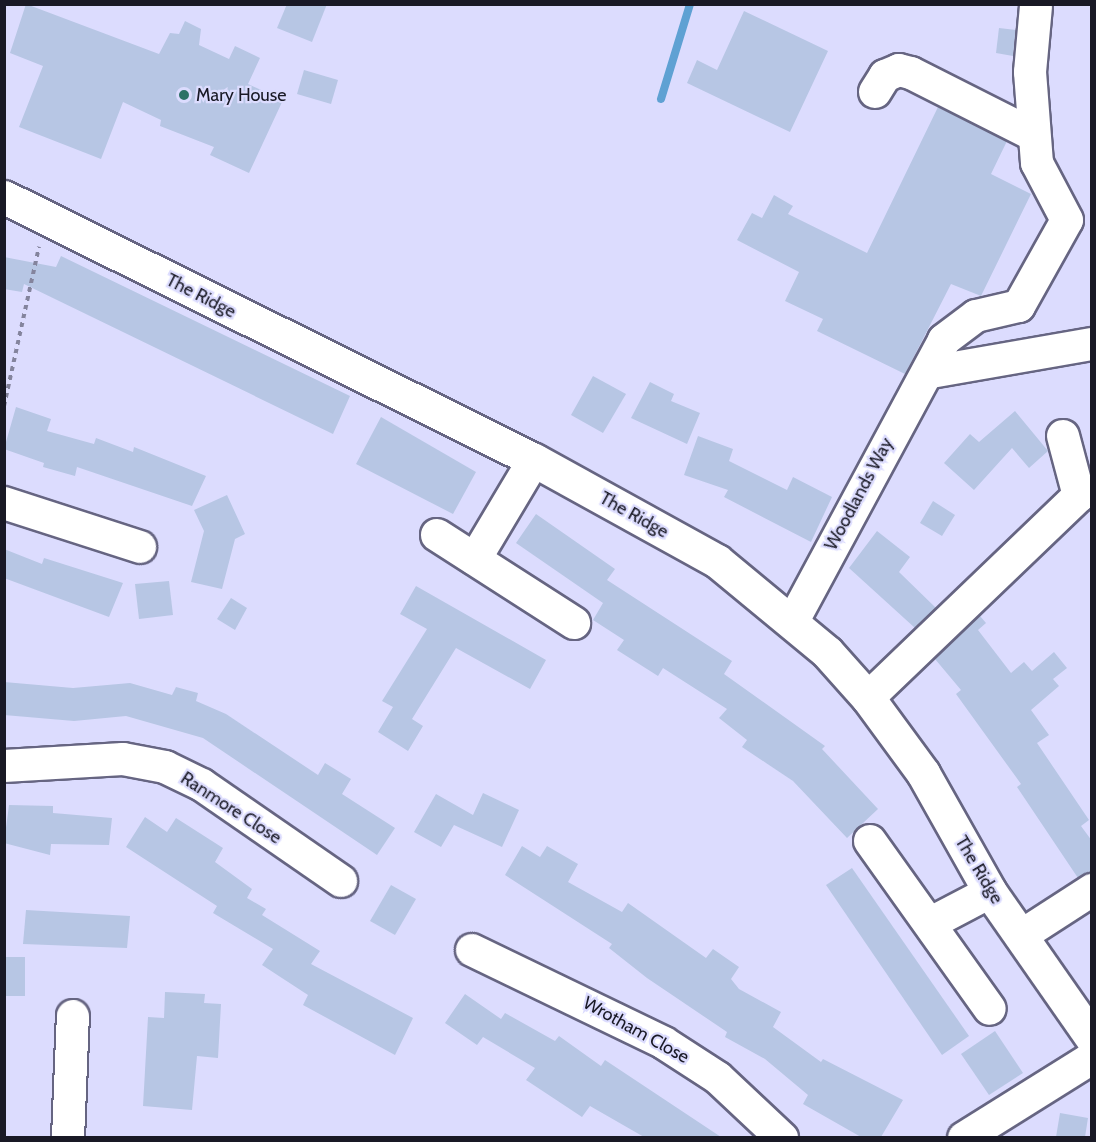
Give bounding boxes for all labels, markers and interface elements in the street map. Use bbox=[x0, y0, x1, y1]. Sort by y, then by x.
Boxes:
place label: Mary House bbox=[196, 84, 286, 106]
marker: Mary House bbox=[177, 88, 191, 102]
street label: The Ridge bbox=[163, 269, 239, 323]
street label: Woodlands Way bbox=[820, 434, 898, 554]
street label: The Ridge bbox=[596, 487, 672, 543]
street label: Ranmore Close bbox=[177, 767, 285, 849]
street label: The Ridge bbox=[950, 832, 1008, 908]
street label: Wrotham Close bbox=[579, 992, 693, 1068]

